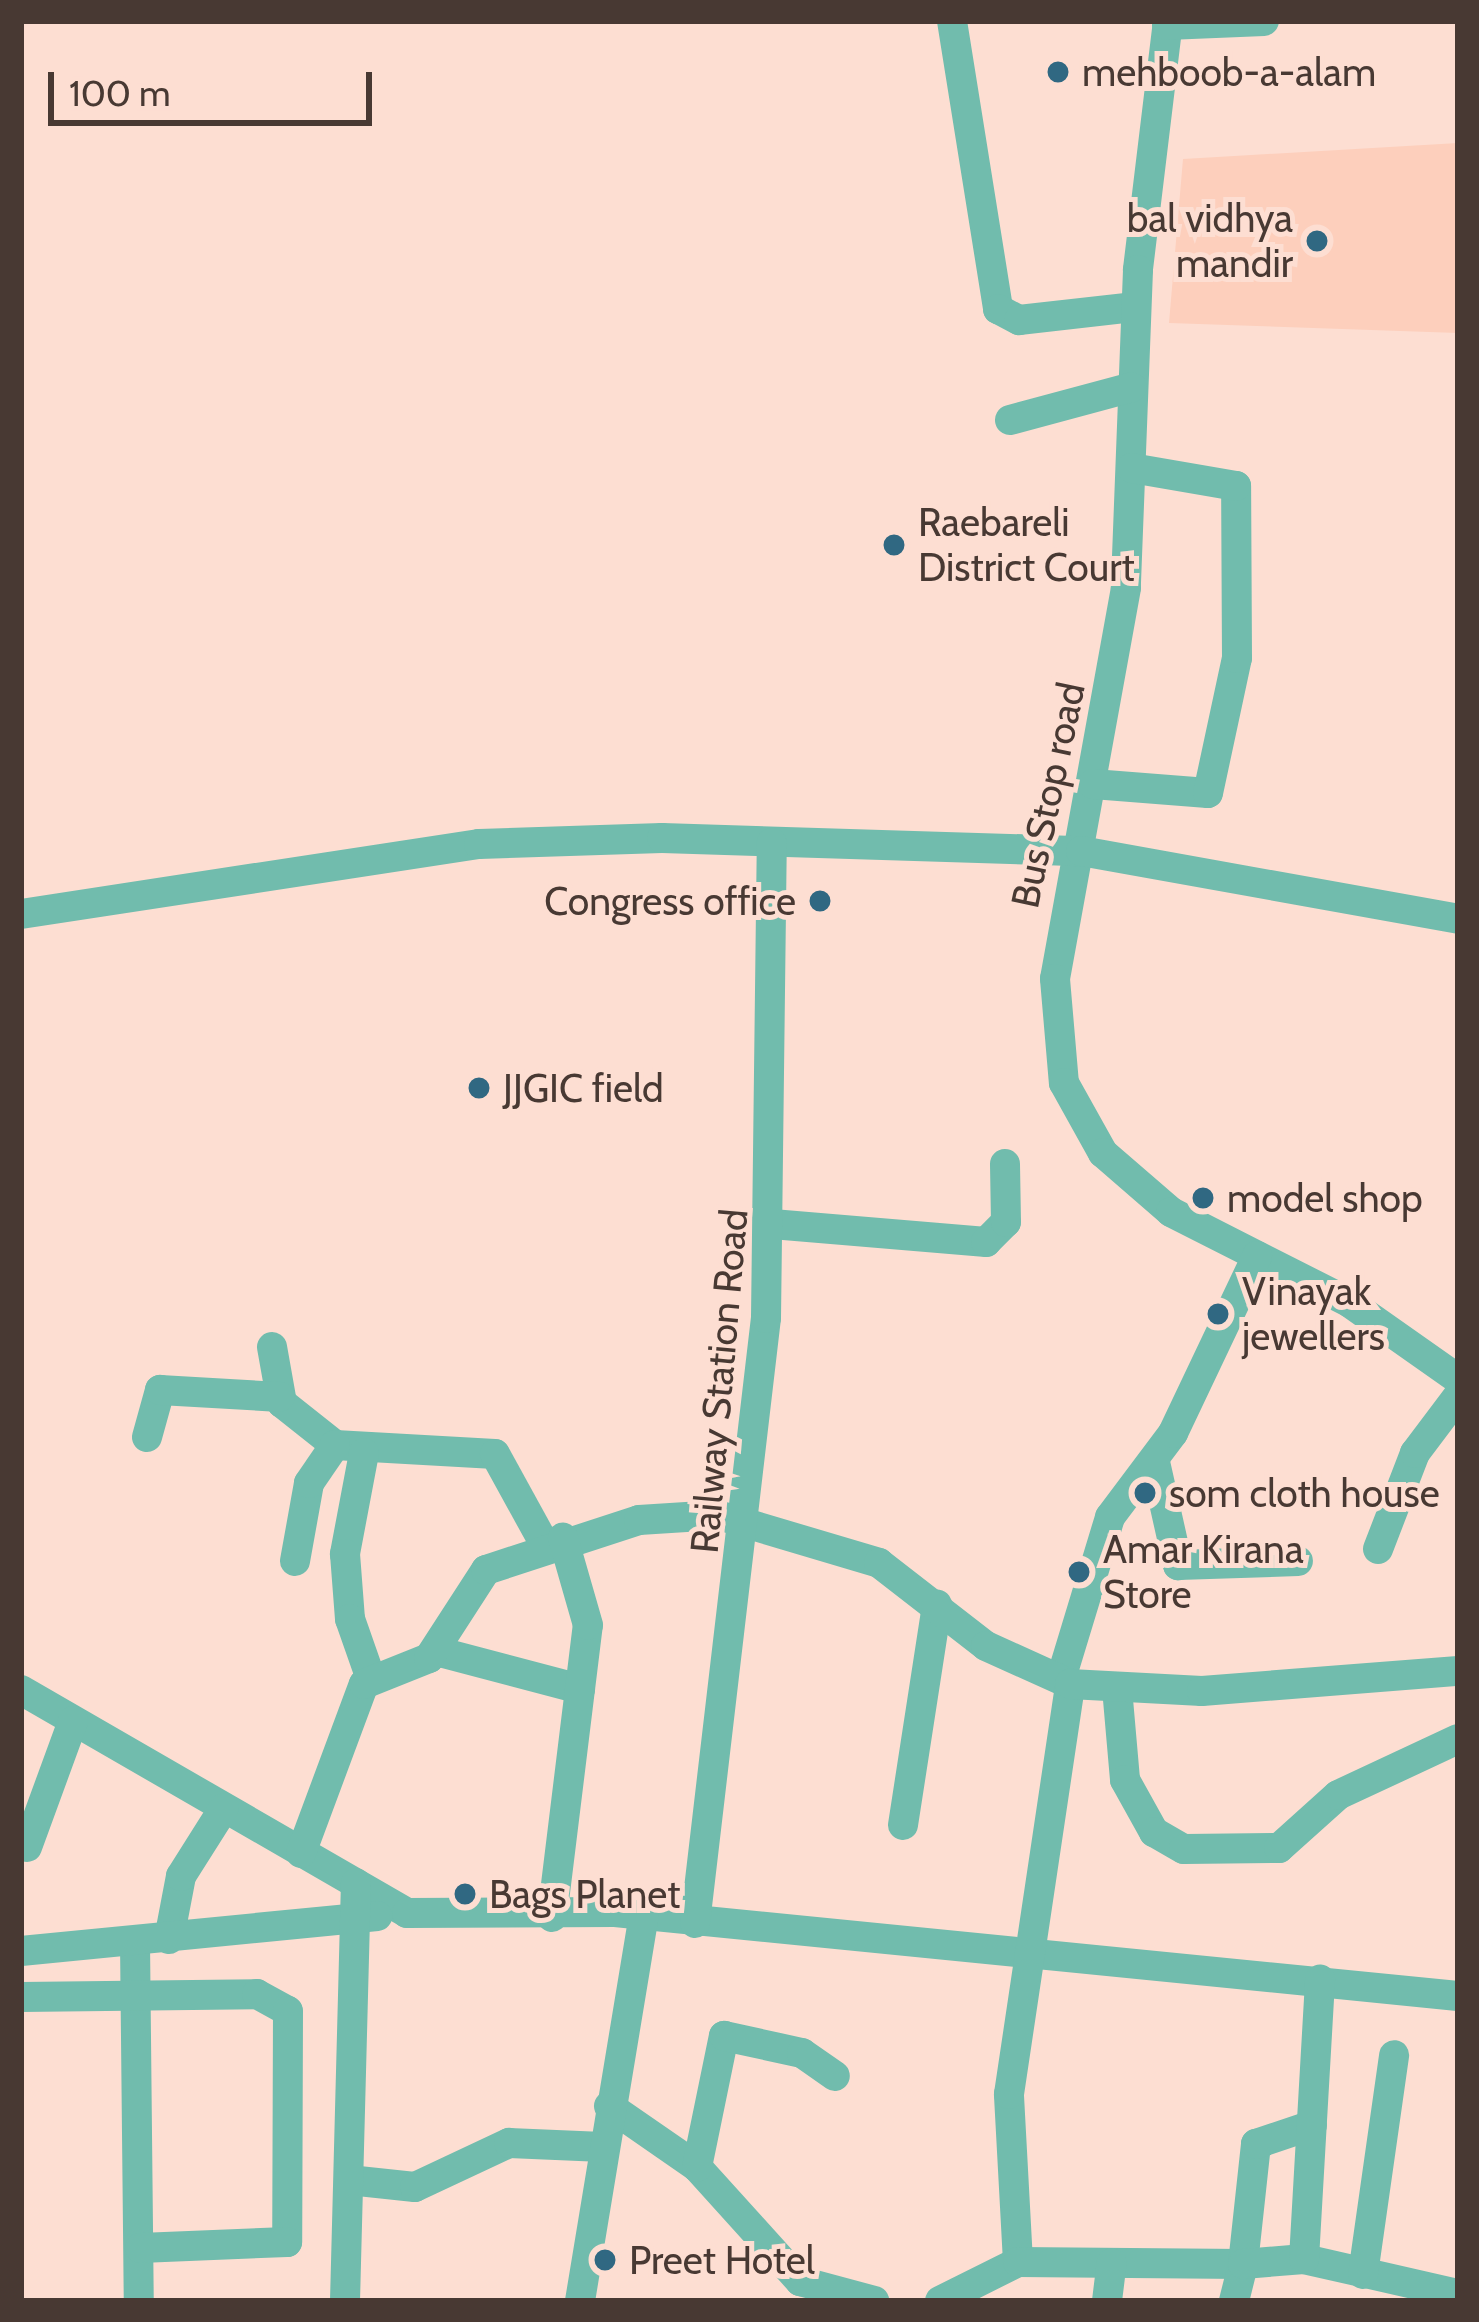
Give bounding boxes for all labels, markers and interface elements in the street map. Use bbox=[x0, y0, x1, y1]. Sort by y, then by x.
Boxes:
scale bar bbox=[54, 48, 378, 122]
place label: mehboob-a-alam bbox=[1082, 49, 1376, 95]
marker: mehboob-a-alam bbox=[1045, 59, 1071, 85]
text: 100 m bbox=[69, 71, 171, 115]
place label: bal vidhya mandir bbox=[1127, 196, 1293, 287]
marker: bal vidhya mandir bbox=[1304, 228, 1330, 254]
place label: Raebareli District Court bbox=[918, 500, 1135, 591]
marker: Raebareli District Court bbox=[881, 532, 907, 558]
street label: Bus Stop road bbox=[1001, 678, 1095, 912]
place label: Congress office bbox=[544, 878, 796, 924]
marker: Congress office bbox=[807, 888, 833, 914]
place label: JJGIC field bbox=[503, 1065, 664, 1111]
marker: JJGIC field bbox=[466, 1075, 492, 1101]
place label: model shop bbox=[1227, 1175, 1423, 1221]
marker: model shop bbox=[1190, 1185, 1216, 1211]
street label: Railway Station Road bbox=[681, 1207, 757, 1555]
place label: Vinayak jewellers bbox=[1242, 1269, 1385, 1360]
marker: Vinayak jewellers bbox=[1205, 1301, 1231, 1327]
place label: som cloth house bbox=[1169, 1470, 1440, 1516]
marker: som cloth house bbox=[1132, 1480, 1158, 1506]
place label: Amar Kirana Store bbox=[1103, 1527, 1304, 1618]
marker: Amar Kirana Store bbox=[1066, 1559, 1092, 1585]
place label: Bags Planet bbox=[489, 1871, 680, 1917]
marker: Bags Planet bbox=[452, 1881, 478, 1907]
place label: Preet Hotel bbox=[629, 2237, 815, 2283]
marker: Preet Hotel bbox=[592, 2247, 618, 2273]

